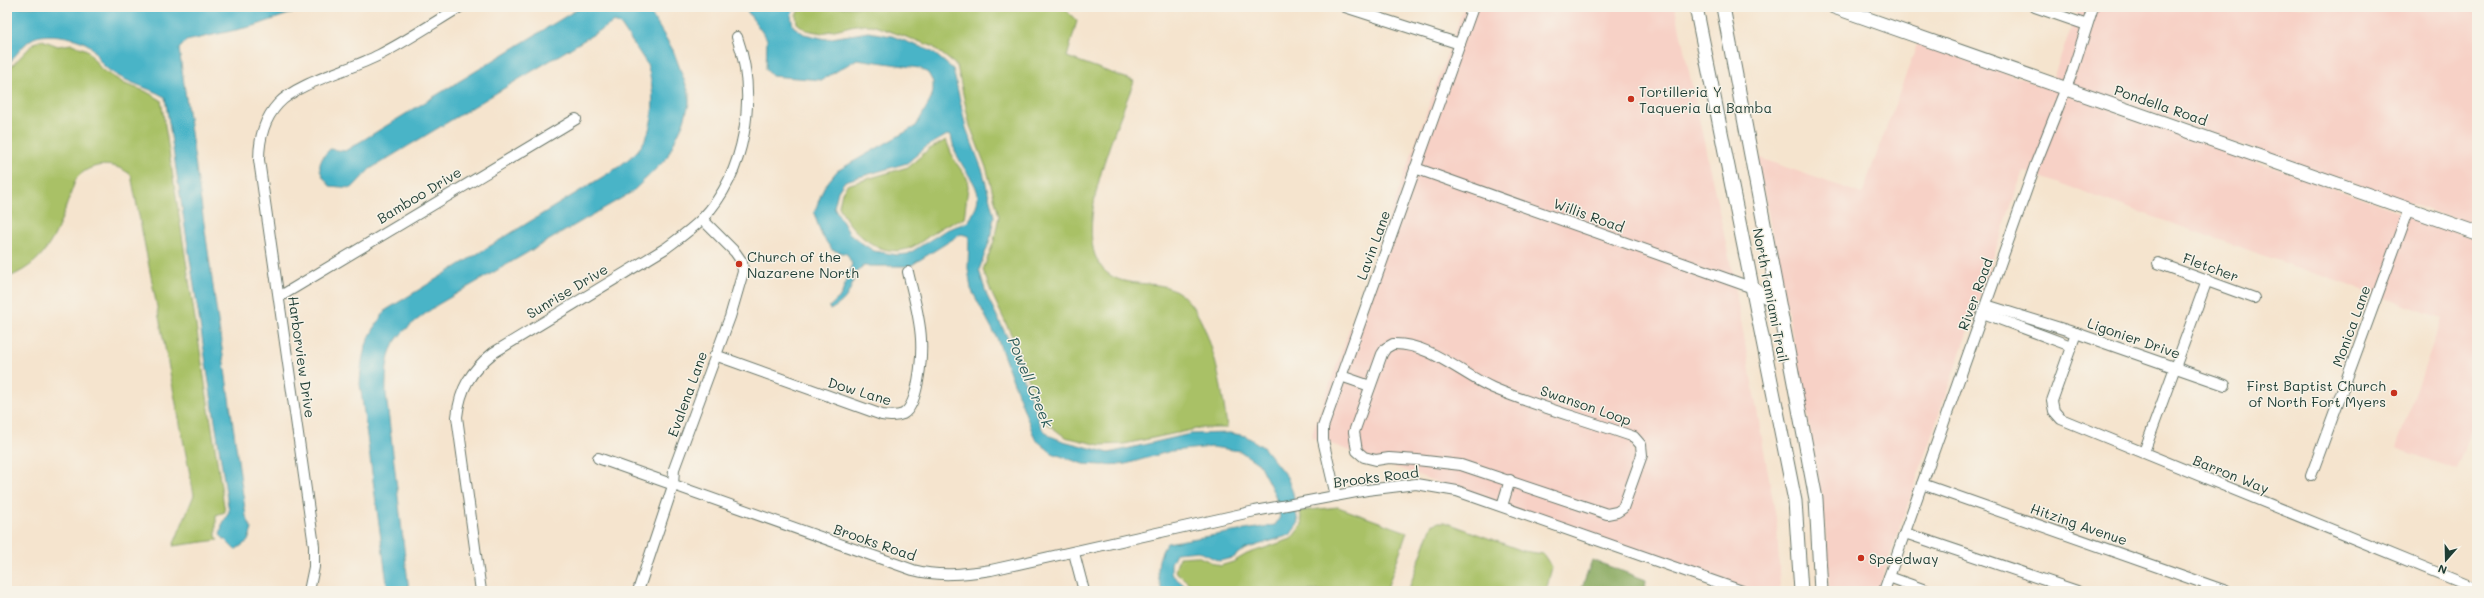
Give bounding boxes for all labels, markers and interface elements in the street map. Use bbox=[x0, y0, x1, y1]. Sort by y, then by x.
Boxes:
street label: Pondella Road bbox=[2112, 80, 2210, 130]
place label: Tortilleria Y Taqueria La Bamba bbox=[1639, 82, 1772, 117]
marker: Tortilleria Y Taqueria La Bamba bbox=[1626, 94, 1636, 104]
street label: Bamboo Drive bbox=[373, 162, 465, 228]
street label: Willis Road bbox=[1551, 193, 1627, 237]
street label: Lavin Lane bbox=[1352, 208, 1394, 282]
street label: North Tamiami Trail bbox=[1749, 226, 1793, 364]
place label: Church of the Nazarene North bbox=[747, 247, 859, 282]
street label: Fletcher bbox=[2180, 248, 2242, 286]
street label: River Road bbox=[1953, 255, 1997, 333]
street label: Sunrise Drive bbox=[523, 259, 611, 323]
marker: Church of the Nazarene North bbox=[734, 259, 744, 269]
street label: Monica Lane bbox=[2327, 283, 2375, 369]
street label: Harborview Drive bbox=[284, 295, 320, 419]
street label: Ligonier Drive bbox=[2085, 313, 2183, 363]
water label: Powell Creek bbox=[1004, 334, 1059, 431]
street label: Evalena Lane bbox=[663, 349, 711, 439]
street label: Dow Lane bbox=[826, 372, 894, 410]
place label: First Baptist Church of North Fort Myers bbox=[2247, 376, 2386, 411]
street label: Swanson Loop bbox=[1538, 381, 1634, 429]
marker: First Baptist Church of North Fort Myers bbox=[2389, 388, 2399, 398]
street label: Barron Way bbox=[2190, 450, 2272, 498]
street label: Brooks Road bbox=[1332, 462, 1420, 492]
street label: Hitzing Avenue bbox=[2028, 499, 2130, 549]
street label: Brooks Road bbox=[831, 519, 919, 565]
north arrow bbox=[2426, 540, 2466, 580]
place label: Speedway bbox=[1869, 549, 1939, 568]
marker: Speedway bbox=[1856, 553, 1866, 563]
text: N bbox=[2436, 561, 2449, 578]

